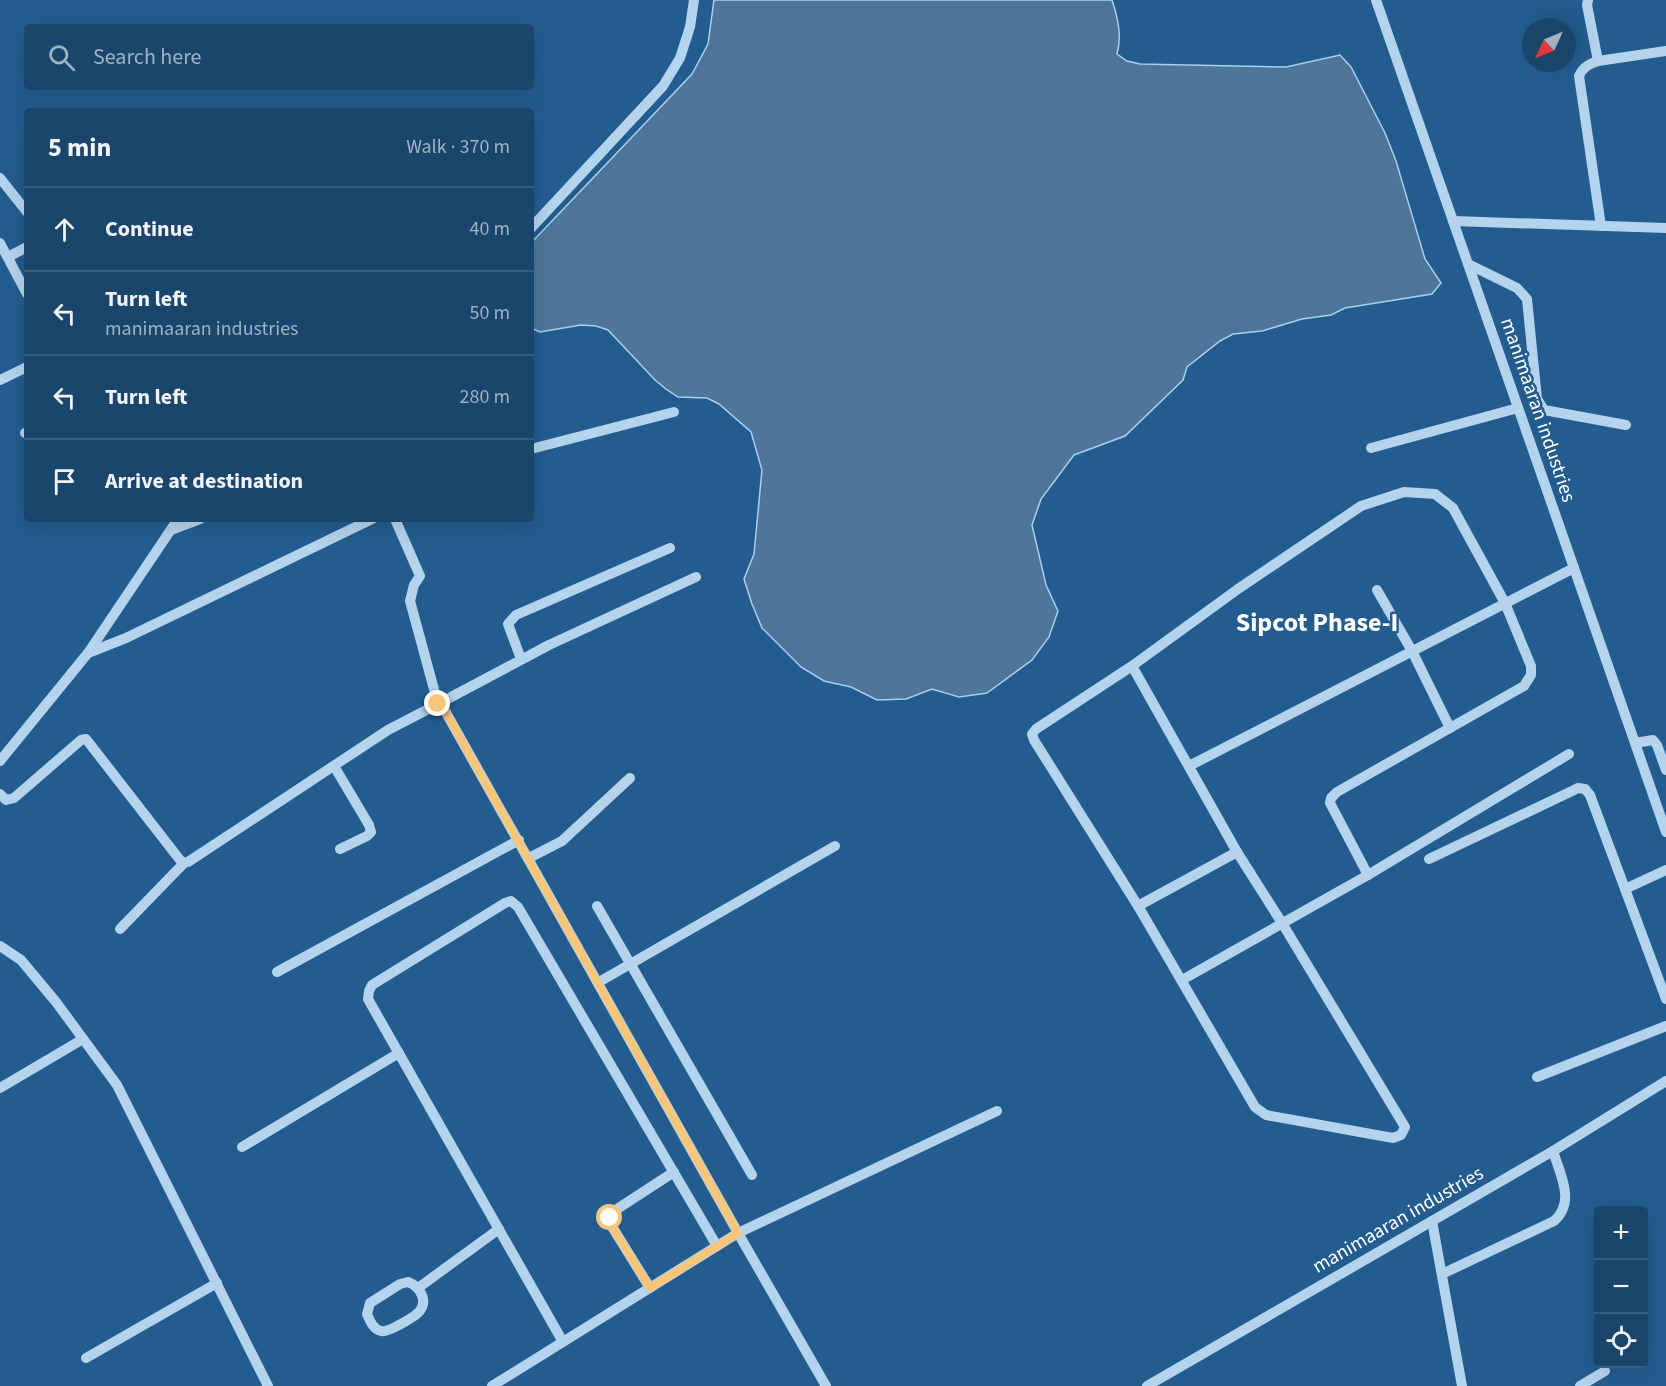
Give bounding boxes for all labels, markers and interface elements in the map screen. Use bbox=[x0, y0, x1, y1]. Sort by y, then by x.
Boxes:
north arrow bbox=[1522, 18, 1576, 72]
search box bbox=[24, 24, 534, 90]
icon: search bbox=[45, 41, 78, 74]
text: Search here bbox=[93, 41, 201, 73]
text: 5 min bbox=[48, 129, 111, 166]
text: Walk · 370 m bbox=[406, 133, 510, 161]
icon: ahead bbox=[48, 213, 81, 246]
text: Continue bbox=[105, 213, 194, 245]
text: 40 m bbox=[470, 215, 510, 243]
text: Turn left bbox=[105, 283, 187, 315]
icon: left bbox=[48, 297, 81, 330]
text: 50 m bbox=[470, 299, 510, 327]
street label: manimaaran industries bbox=[1493, 314, 1583, 506]
text: manimaaran industries bbox=[105, 315, 299, 343]
icon: left bbox=[48, 381, 81, 414]
text: Turn left bbox=[105, 381, 187, 413]
text: 280 m bbox=[460, 383, 510, 411]
icon: arrive bbox=[48, 465, 81, 498]
text: Arrive at destination bbox=[105, 465, 303, 497]
district label: Sipcot Phase-I bbox=[1236, 604, 1398, 641]
route end bbox=[424, 690, 450, 716]
street label: manimaaran industries bbox=[1307, 1160, 1489, 1280]
route start bbox=[596, 1204, 622, 1230]
map controls bbox=[1594, 1206, 1648, 1368]
button: + bbox=[1594, 1206, 1648, 1260]
button: − bbox=[1594, 1260, 1648, 1314]
button: locate bbox=[1594, 1314, 1648, 1368]

